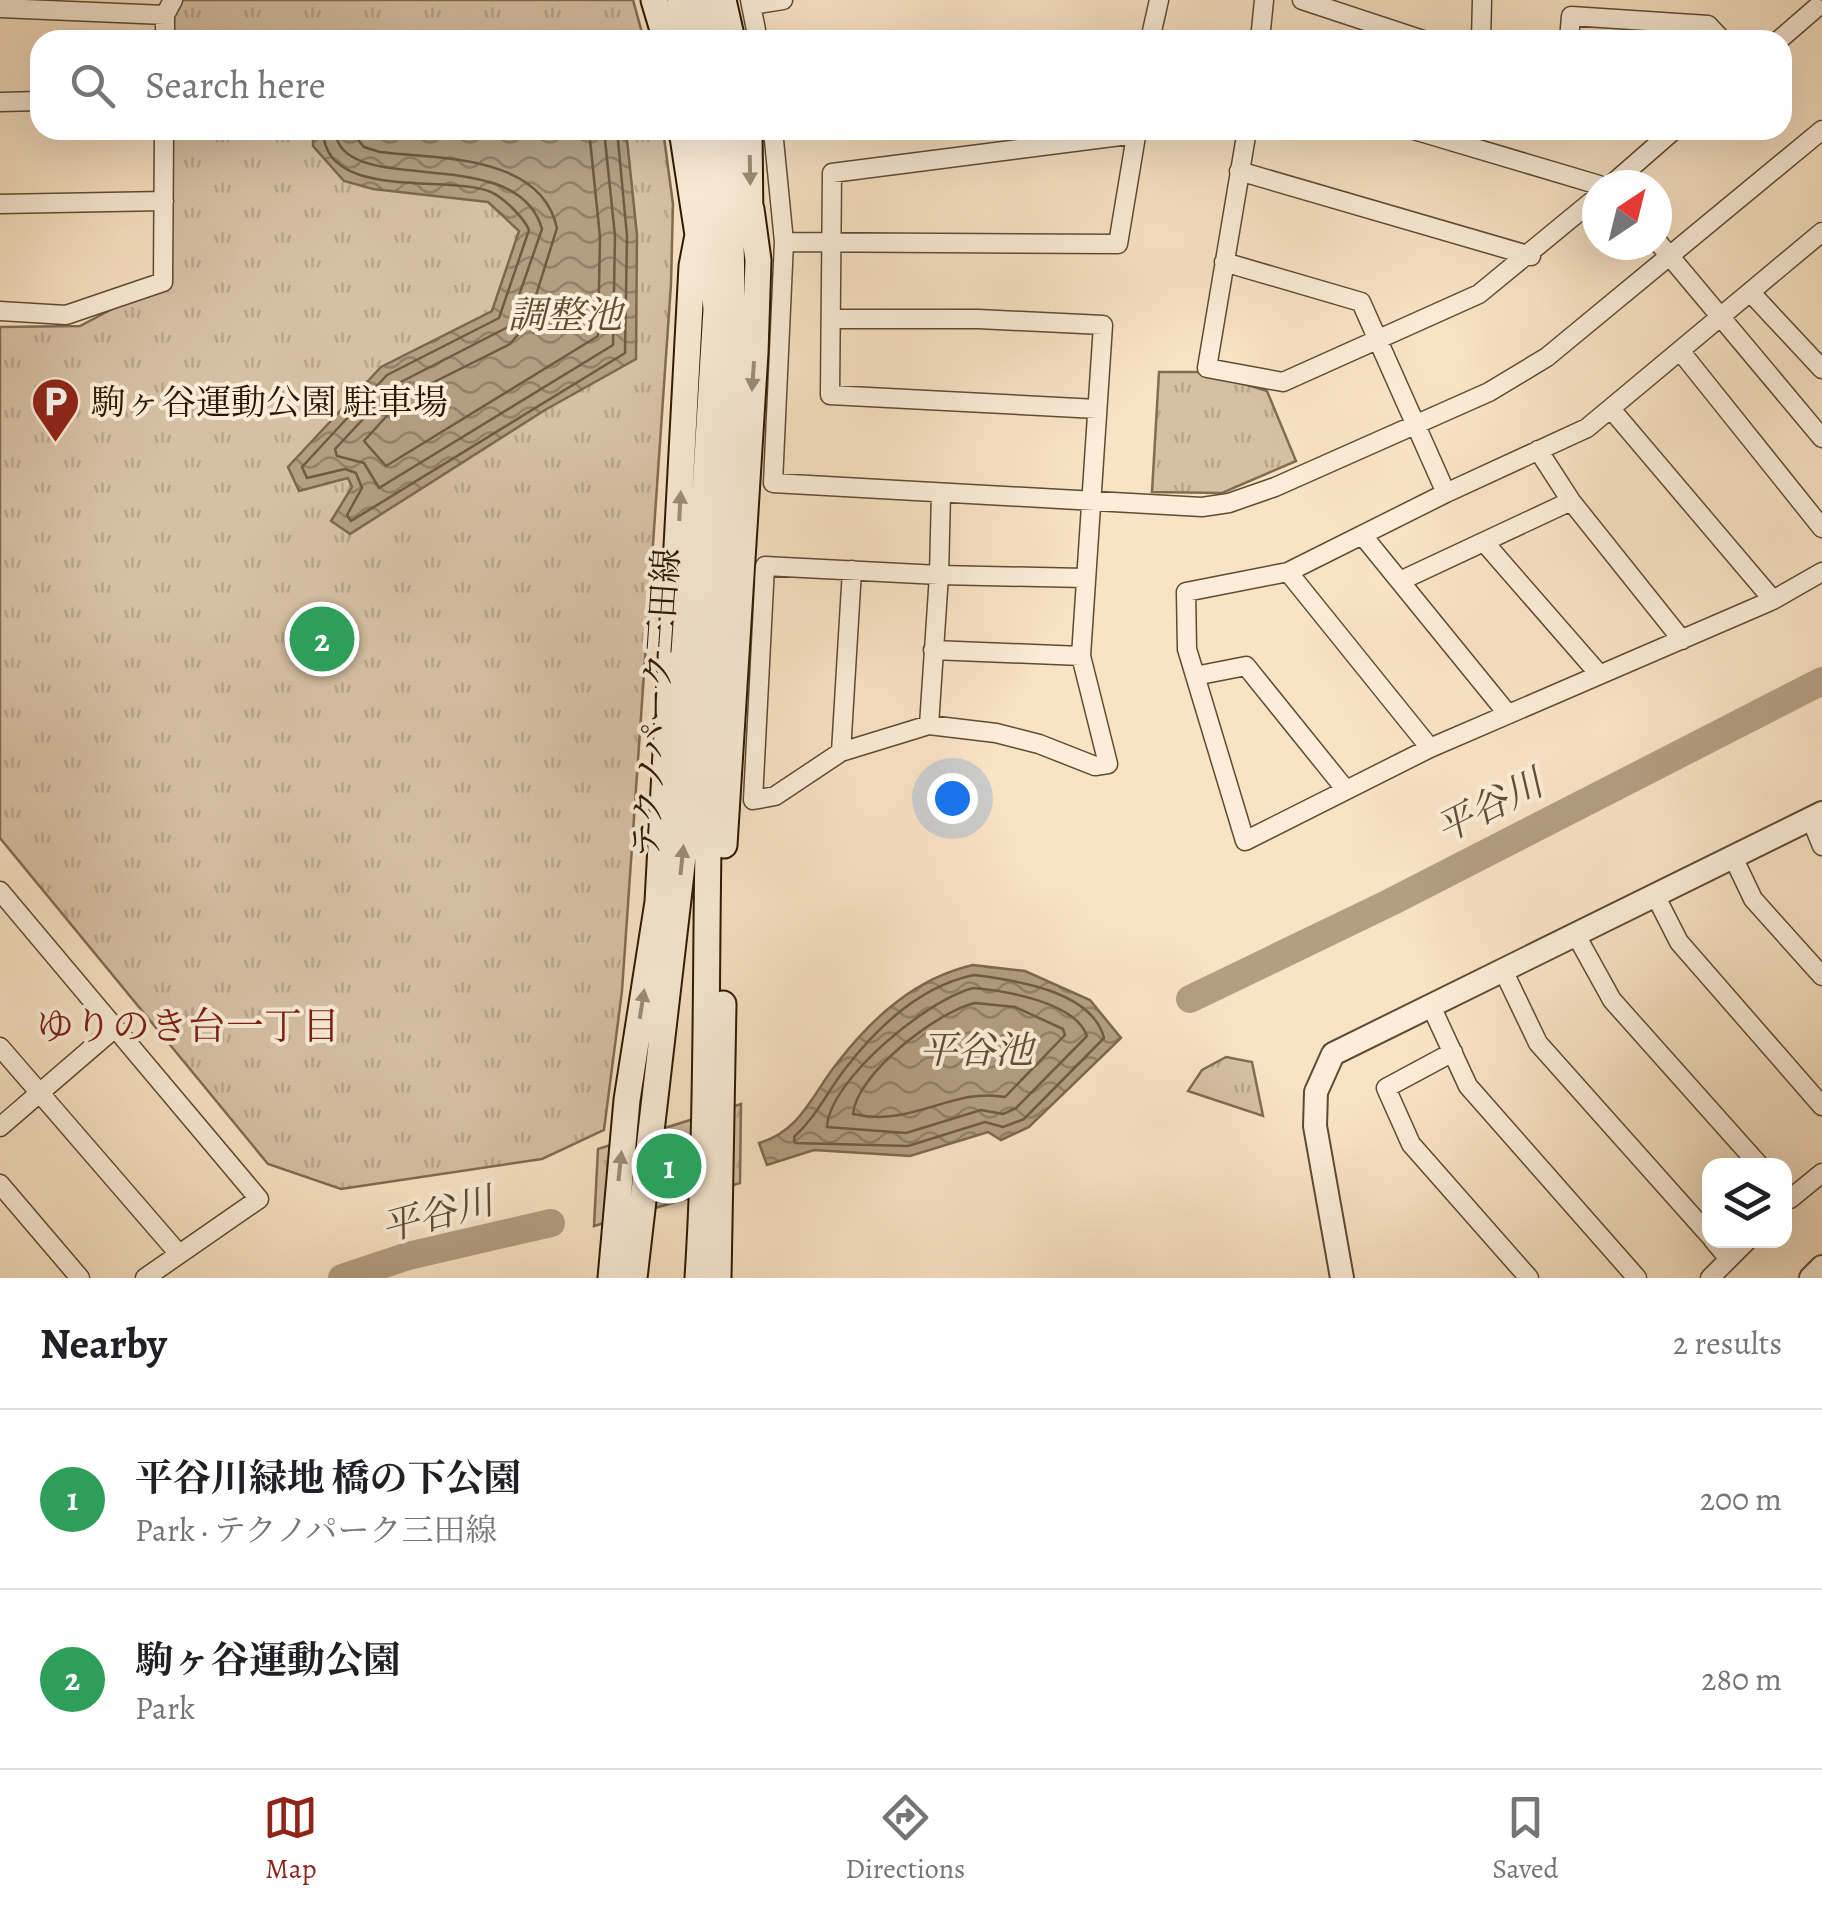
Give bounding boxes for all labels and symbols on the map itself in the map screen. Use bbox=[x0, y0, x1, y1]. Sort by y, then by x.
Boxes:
one-way arrow bbox=[742, 154, 758, 186]
north arrow bbox=[1582, 170, 1672, 260]
water label: 調整池 bbox=[508, 289, 626, 341]
one-way arrow bbox=[745, 361, 761, 393]
parking icon: 駒ヶ谷運動公園 駐車場 bbox=[30, 376, 82, 444]
place label: 駒ヶ谷運動公園 駐車場 bbox=[91, 378, 448, 426]
one-way arrow bbox=[672, 489, 688, 521]
street label: テクノパーク三田線 bbox=[621, 547, 691, 859]
pin: 2 bbox=[290, 602, 354, 676]
water label: 平谷川 bbox=[1426, 755, 1555, 855]
your location bbox=[927, 773, 978, 824]
one-way arrow bbox=[674, 843, 690, 875]
one-way arrow bbox=[635, 988, 651, 1019]
district label: ゆりのき台一丁目 bbox=[36, 1000, 340, 1052]
water label: 平谷池 bbox=[919, 1024, 1037, 1076]
pin: 1 bbox=[636, 1128, 702, 1204]
one-way arrow bbox=[613, 1149, 629, 1181]
water label: 平谷川 bbox=[375, 1173, 503, 1254]

